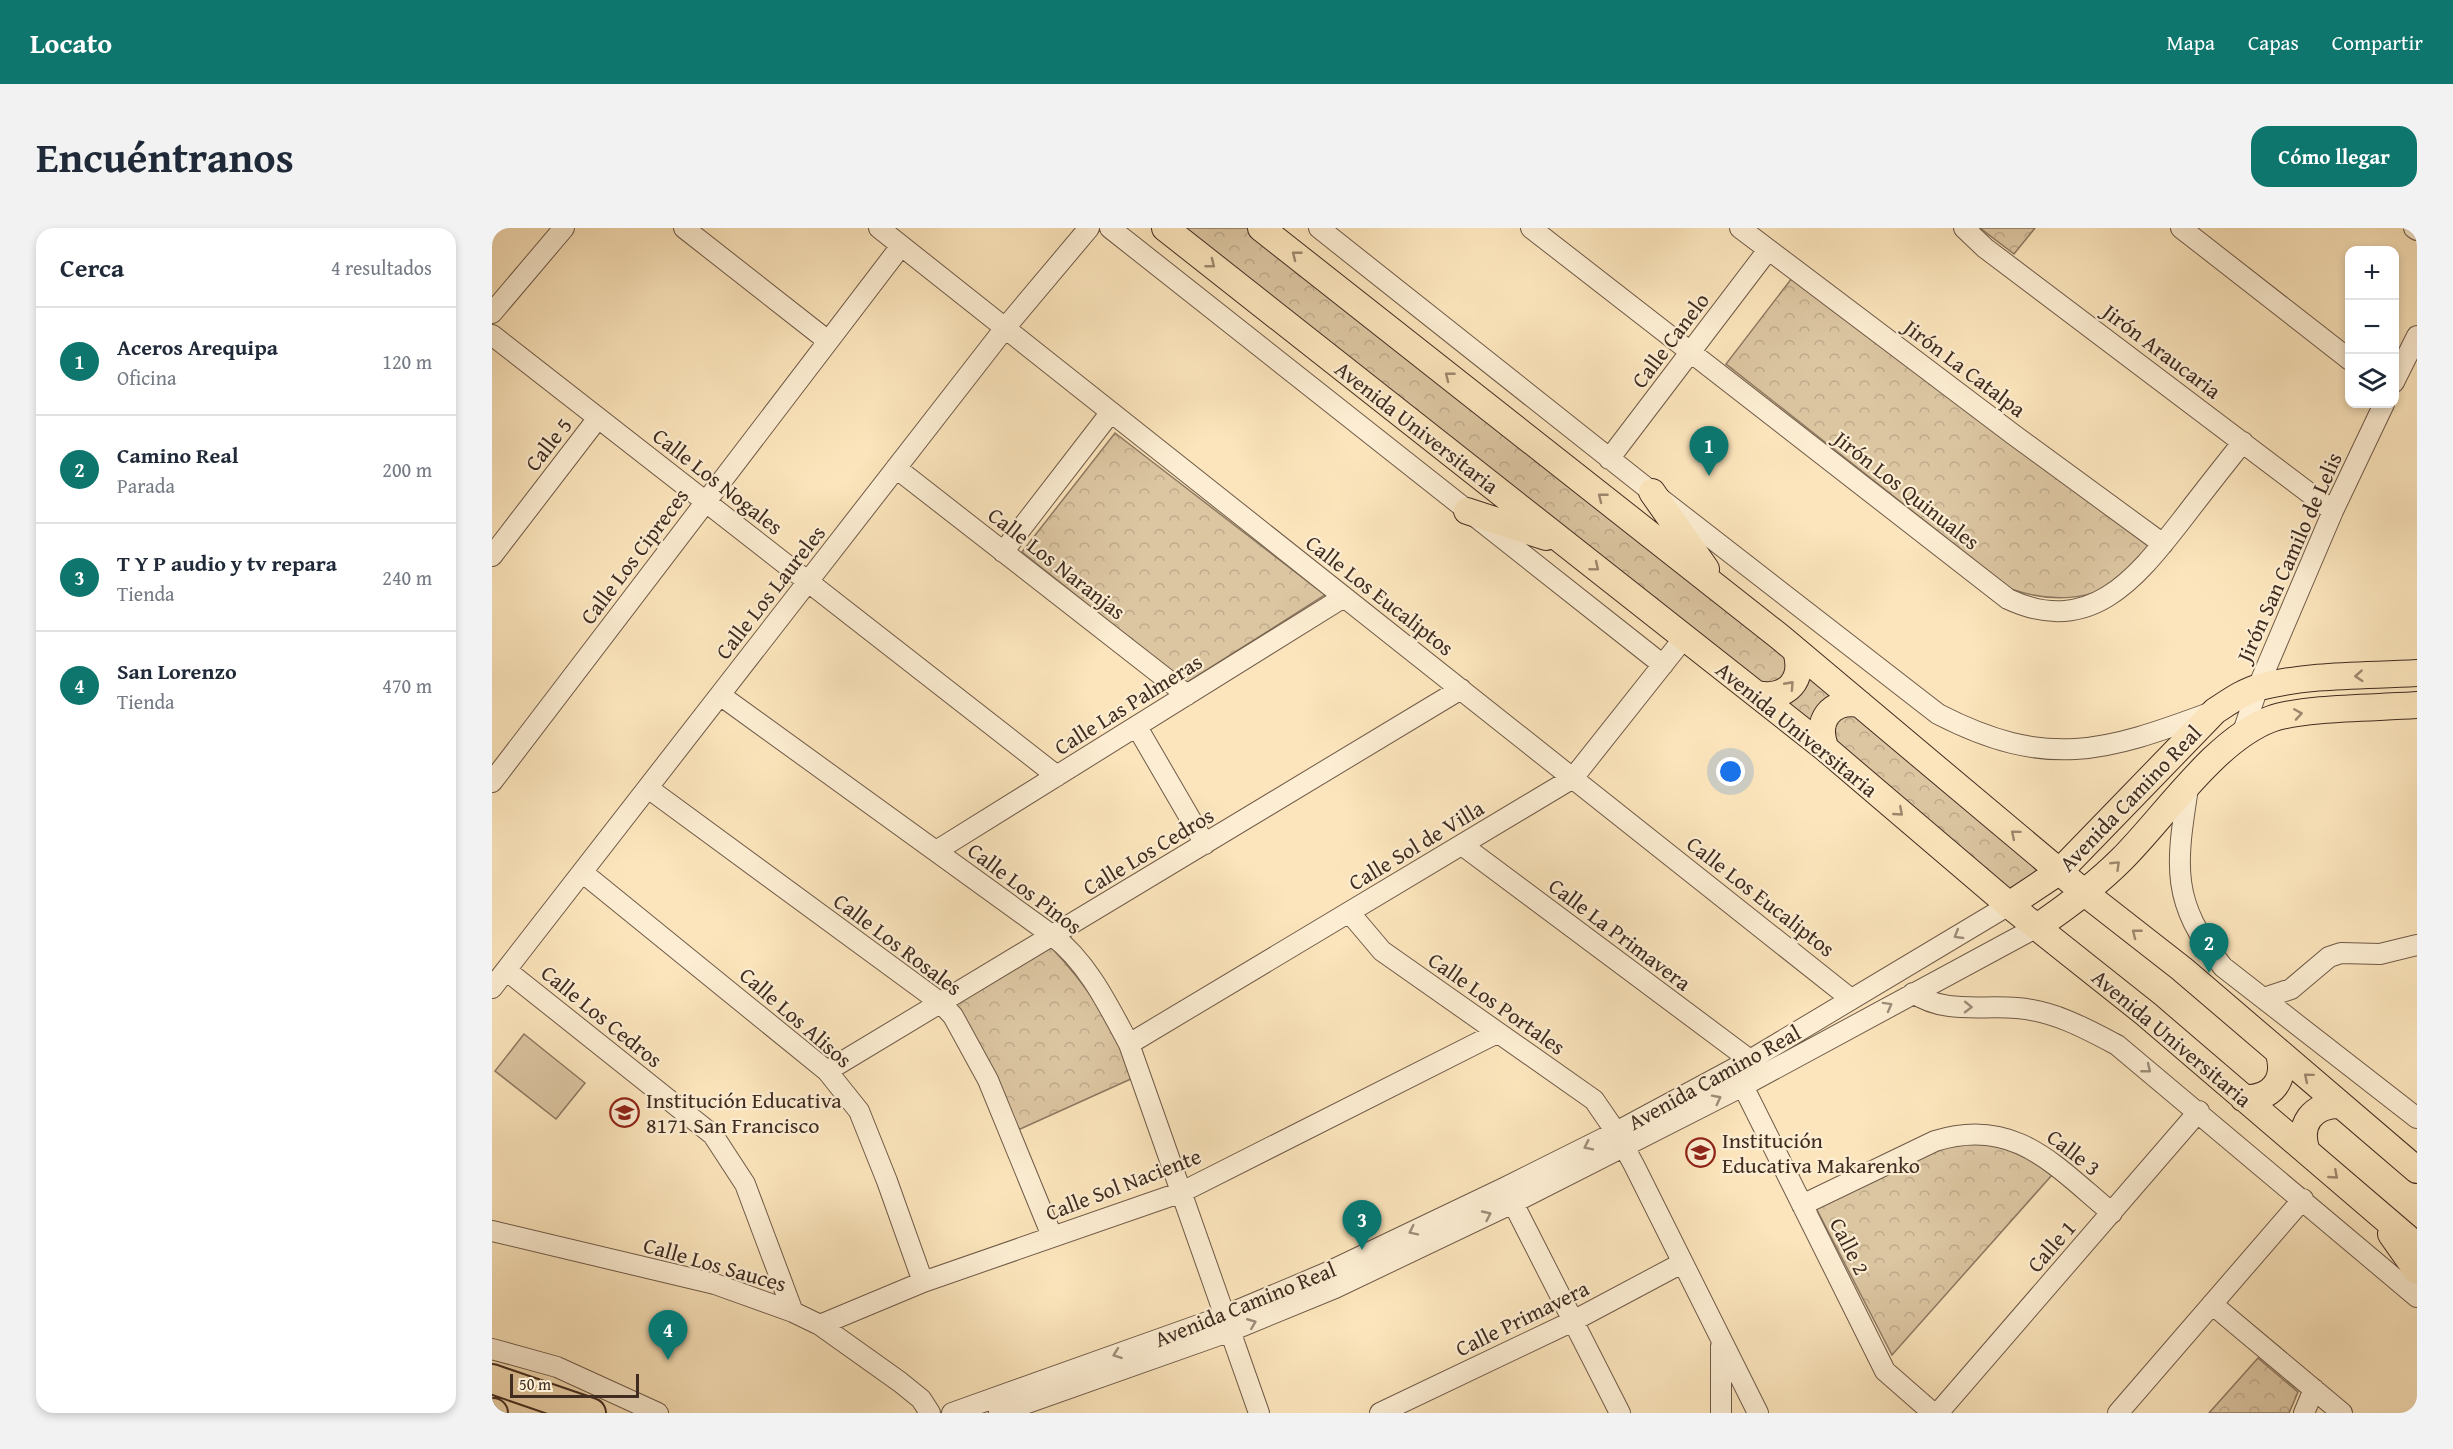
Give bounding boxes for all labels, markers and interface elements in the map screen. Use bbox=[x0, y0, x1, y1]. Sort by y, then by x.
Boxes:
text: Locato bbox=[30, 22, 112, 63]
text: Mapa bbox=[2166, 27, 2215, 58]
text: Capas bbox=[2248, 27, 2299, 58]
text: Compartir bbox=[2332, 27, 2423, 58]
text: Encuéntranos bbox=[36, 126, 294, 187]
button: Cómo llegar bbox=[2251, 126, 2417, 187]
map controls bbox=[2345, 246, 2399, 408]
button: + bbox=[2345, 246, 2399, 300]
text: Cerca bbox=[60, 248, 124, 287]
one-way arrow bbox=[1291, 252, 1302, 263]
text: 4 resultados bbox=[331, 253, 432, 282]
one-way arrow bbox=[1204, 257, 1215, 268]
street label: Calle Canelo bbox=[1623, 286, 1717, 394]
street label: Jirón Araucaria bbox=[2094, 294, 2228, 407]
button: − bbox=[2345, 300, 2399, 354]
street label: Jirón La Catalpa bbox=[1895, 310, 2033, 425]
text: Aceros Arequipa bbox=[117, 331, 278, 363]
text: 1 bbox=[74, 347, 85, 376]
text: 120 m bbox=[382, 347, 432, 376]
street label: Avenida Universitaria bbox=[1328, 353, 1506, 502]
button: layers bbox=[2345, 354, 2399, 408]
text: Oficina bbox=[117, 363, 176, 392]
one-way arrow bbox=[1444, 372, 1455, 383]
street label: Calle 5 bbox=[517, 410, 579, 478]
street label: Calle Los Nogales bbox=[646, 420, 790, 542]
street label: Jirón Los Quinuales bbox=[1825, 421, 1987, 557]
pin: 1 bbox=[1690, 426, 1728, 476]
text: Camino Real bbox=[117, 439, 238, 471]
street label: Jirón San Camilo de Lelis bbox=[2227, 447, 2350, 670]
text: 2 bbox=[74, 455, 85, 484]
text: 200 m bbox=[382, 455, 432, 484]
text: Parada bbox=[117, 471, 175, 500]
street label: Calle Los Cipreces bbox=[572, 481, 696, 631]
one-way arrow bbox=[1597, 493, 1608, 504]
street label: Calle Los Naranjas bbox=[981, 499, 1133, 627]
street label: Calle Los Laureles bbox=[707, 518, 833, 666]
street label: Calle Los Eucaliptos bbox=[1299, 527, 1461, 663]
text: T Y P audio y tv repara bbox=[117, 547, 337, 579]
one-way arrow bbox=[1588, 559, 1599, 570]
text: 3 bbox=[74, 563, 85, 592]
text: 240 m bbox=[382, 563, 432, 592]
text: Tienda bbox=[117, 579, 175, 608]
street label: Calle Las Palmeras bbox=[1048, 646, 1208, 762]
street label: Avenida Universitaria bbox=[1709, 654, 1885, 805]
text: San Lorenzo bbox=[117, 655, 237, 687]
one-way arrow bbox=[2354, 670, 2363, 683]
text: 4 bbox=[74, 671, 85, 700]
text: 470 m bbox=[382, 671, 432, 700]
one-way arrow bbox=[1783, 681, 1794, 692]
text: Tienda bbox=[117, 687, 175, 716]
one-way arrow bbox=[2294, 709, 2303, 721]
street label: Avenida Camino Real bbox=[2051, 717, 2209, 879]
your location bbox=[1716, 757, 1745, 786]
street label: Calle Sol de Villa bbox=[1342, 792, 1490, 898]
street label: Calle Los Cedros bbox=[1076, 799, 1220, 903]
one-way arrow bbox=[1892, 805, 1903, 816]
street label: Calle Los Eucaliptos bbox=[1680, 828, 1842, 964]
one-way arrow bbox=[2011, 830, 2022, 841]
street label: Calle Los Pinos bbox=[961, 834, 1089, 942]
one-way arrow bbox=[2109, 861, 2119, 872]
street label: Calle La Primavera bbox=[1542, 870, 1698, 999]
street label: Calle Los Rosales bbox=[827, 885, 969, 1003]
pin: 2 bbox=[2190, 924, 2228, 973]
one-way arrow bbox=[1954, 928, 1964, 940]
one-way arrow bbox=[2131, 929, 2142, 940]
street label: Calle Los Portales bbox=[1422, 944, 1572, 1062]
street label: Calle Los Cedros bbox=[534, 957, 670, 1075]
street label: Calle Los Alisos bbox=[733, 959, 859, 1075]
street label: Avenida Universitaria bbox=[2085, 961, 2259, 1115]
one-way arrow bbox=[1963, 1001, 1972, 1013]
one-way arrow bbox=[1882, 1002, 1892, 1013]
street label: Avenida Camino Real bbox=[1622, 1016, 1806, 1138]
one-way arrow bbox=[2140, 1061, 2151, 1072]
one-way arrow bbox=[2304, 1074, 2315, 1085]
place label: Institución Educativa 8171 San Francisco bbox=[646, 1084, 842, 1141]
one-way arrow bbox=[1711, 1095, 1722, 1107]
school or university icon: Institución Educativa 8171 San Francisco bbox=[609, 1097, 641, 1129]
street label: Calle 3 bbox=[2040, 1121, 2108, 1183]
place label: Institución Educativa Makarenko bbox=[1722, 1124, 1920, 1181]
school or university icon: Institución Educativa Makarenko bbox=[1685, 1137, 1717, 1169]
one-way arrow bbox=[1584, 1138, 1595, 1150]
street label: Calle Sol Naciente bbox=[1041, 1140, 1205, 1228]
one-way arrow bbox=[2327, 1168, 2338, 1179]
pin: 3 bbox=[1342, 1200, 1382, 1250]
one-way arrow bbox=[1480, 1211, 1491, 1223]
street label: Calle 2 bbox=[1822, 1212, 1878, 1280]
street label: Calle 1 bbox=[2019, 1213, 2083, 1279]
one-way arrow bbox=[1408, 1224, 1419, 1236]
street label: Calle Los Sauces bbox=[640, 1228, 790, 1300]
street label: Avenida Camino Real bbox=[1150, 1253, 1340, 1355]
street label: Calle Primavera bbox=[1450, 1272, 1595, 1364]
pin: 4 bbox=[648, 1310, 687, 1360]
one-way arrow bbox=[1246, 1317, 1257, 1330]
one-way arrow bbox=[1112, 1347, 1122, 1360]
scale bar bbox=[510, 1371, 639, 1398]
text: 50 m bbox=[519, 1372, 551, 1396]

